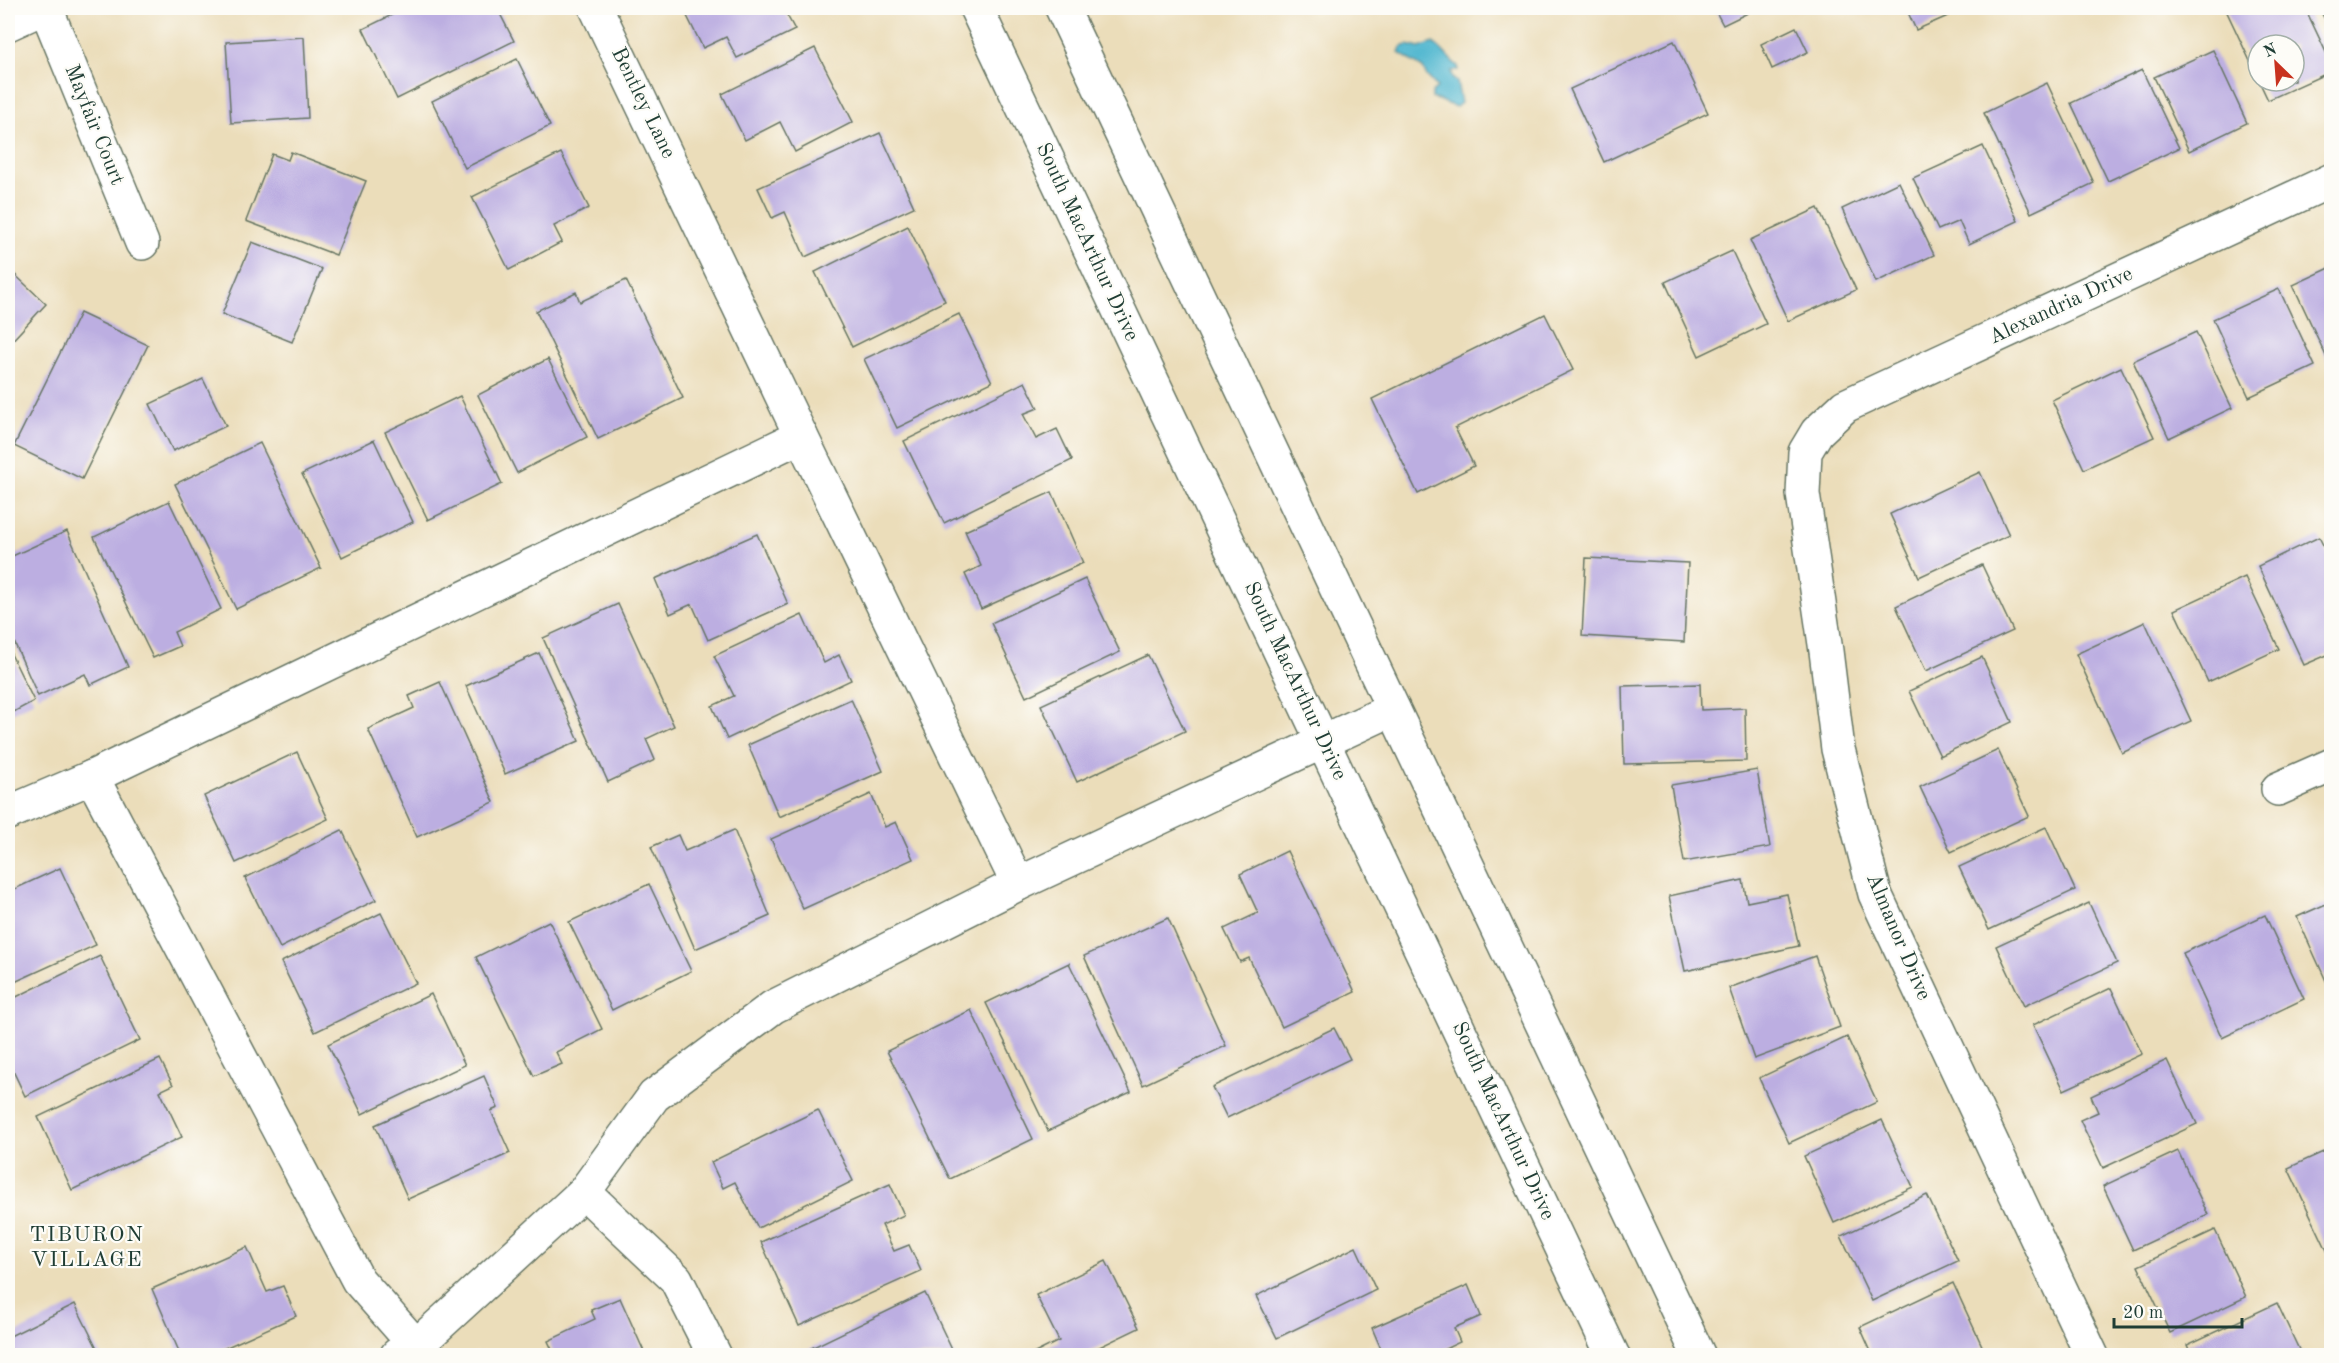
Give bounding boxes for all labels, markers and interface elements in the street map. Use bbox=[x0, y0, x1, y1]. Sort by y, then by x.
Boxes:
north arrow bbox=[2246, 33, 2306, 93]
text: N bbox=[2262, 41, 2280, 61]
street label: Bentley Lane bbox=[607, 44, 679, 162]
street label: Mayfair Court bbox=[60, 62, 128, 188]
street label: South MacArthur Drive bbox=[1032, 140, 1142, 344]
street label: Alexandria Drive bbox=[1986, 264, 2136, 348]
street label: South MacArthur Drive bbox=[1240, 579, 1350, 783]
street label: Almanor Drive bbox=[1862, 871, 1934, 1003]
street label: South MacArthur Drive bbox=[1448, 1019, 1558, 1223]
district label: TIBURON VILLAGE bbox=[30, 1224, 144, 1271]
scale bar bbox=[2114, 1291, 2242, 1329]
text: 20 m bbox=[2123, 1304, 2163, 1322]

